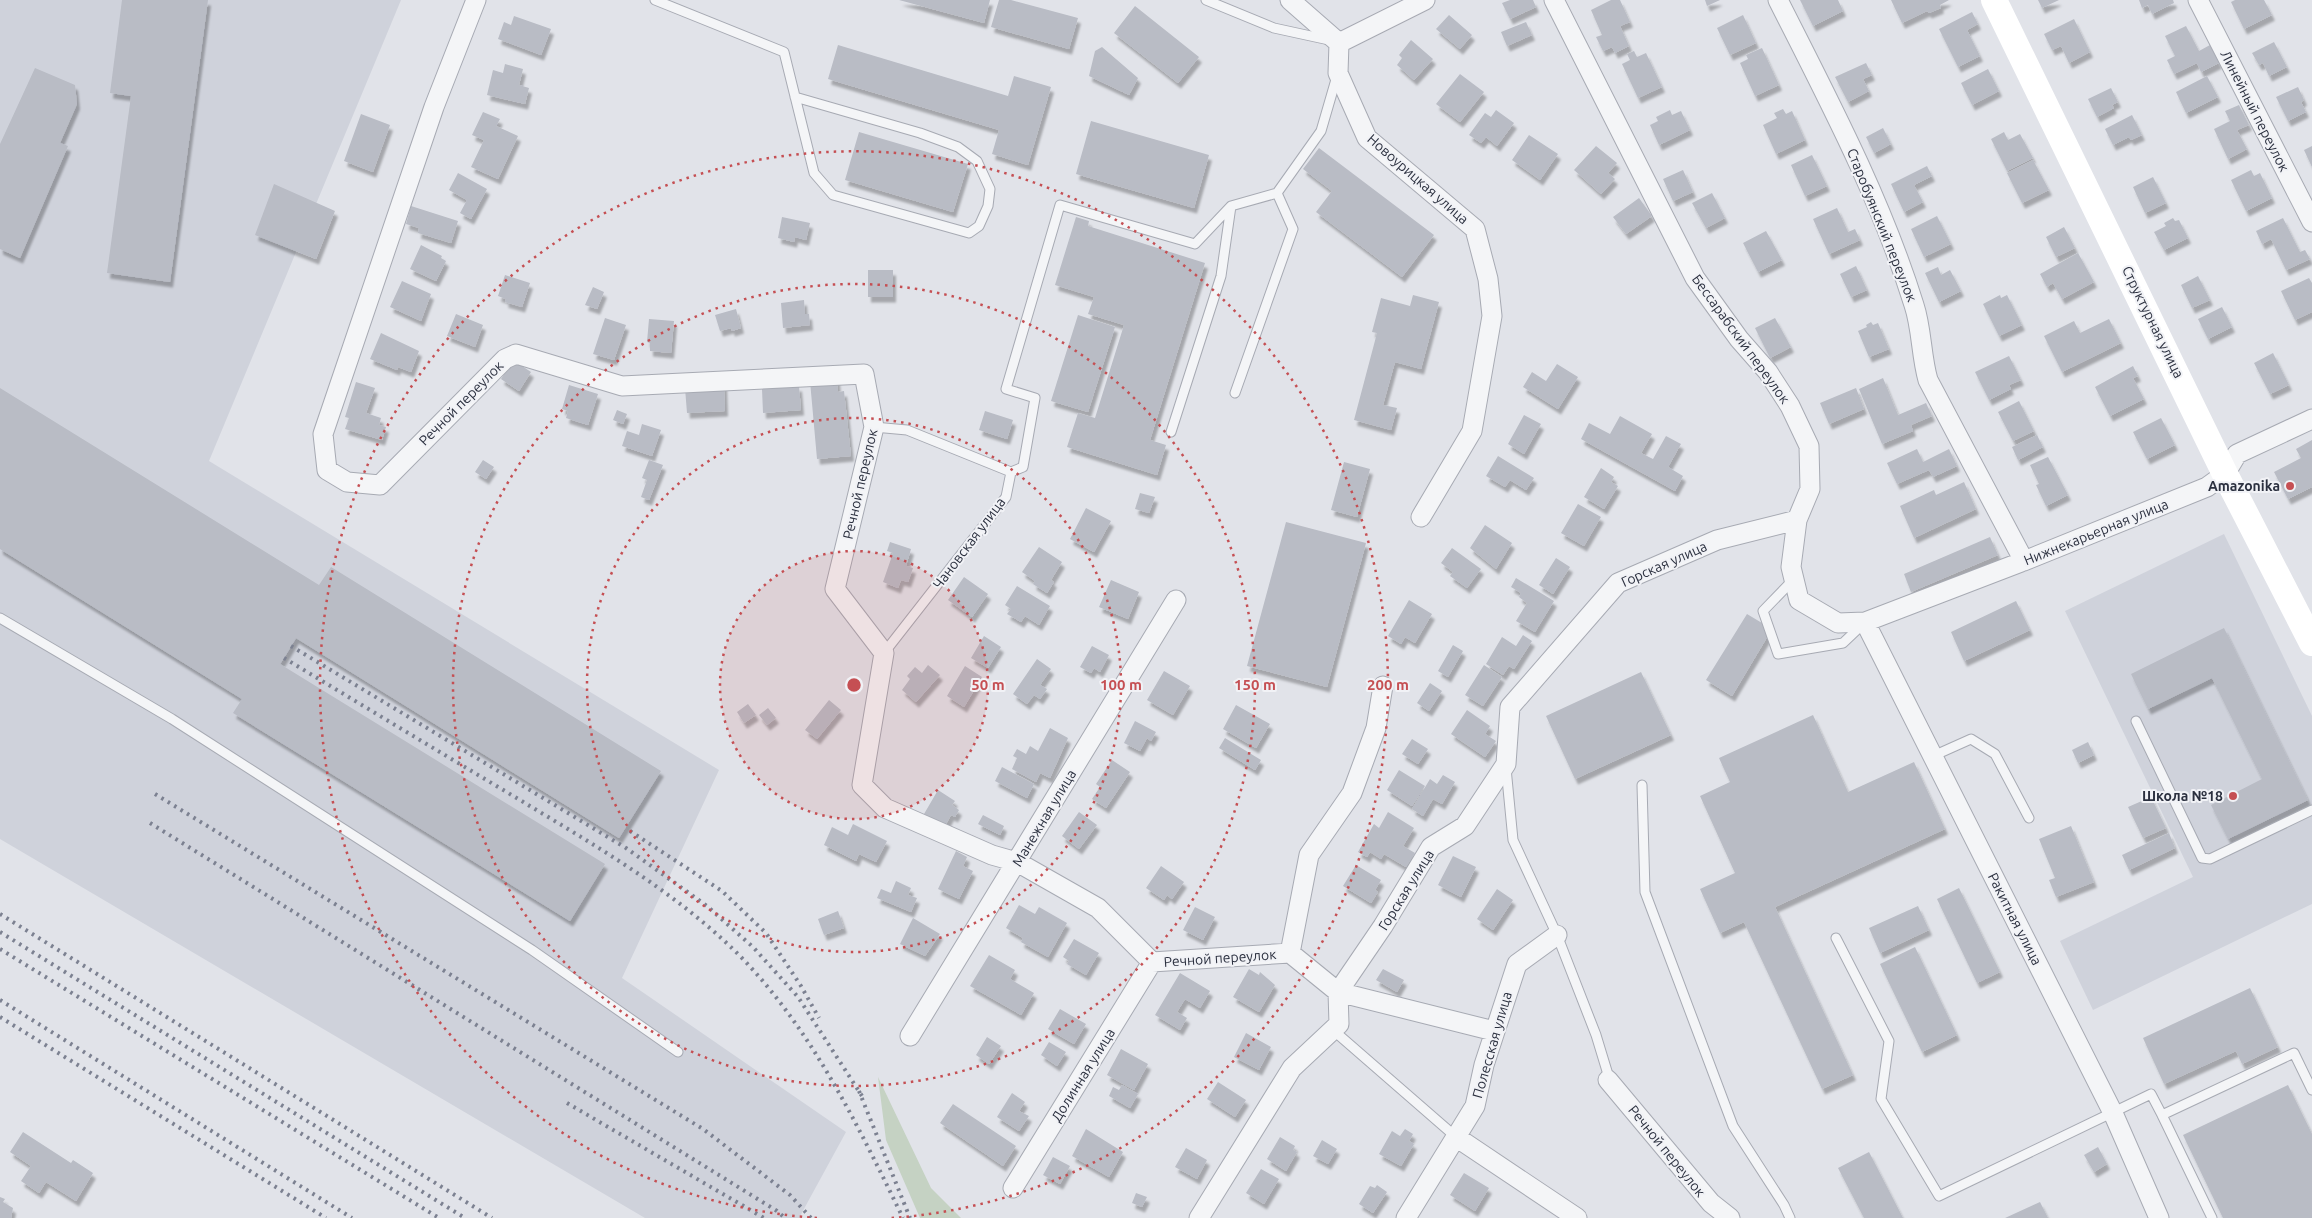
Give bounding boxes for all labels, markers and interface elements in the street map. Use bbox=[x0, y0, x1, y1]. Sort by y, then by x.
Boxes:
street label: Линейный переулок bbox=[2217, 48, 2293, 174]
street label: Новоурицкая улица bbox=[1364, 131, 1472, 227]
street label: Старобуянский переулок bbox=[1844, 146, 1920, 304]
street label: Структурная улица bbox=[2119, 263, 2187, 381]
street label: Бессарабский переулок bbox=[1689, 271, 1793, 407]
street label: Речной переулок bbox=[415, 357, 507, 449]
street label: Речной переулок bbox=[840, 427, 880, 541]
place label: Amazonika bbox=[2208, 478, 2280, 494]
marker: Amazonika bbox=[2284, 480, 2296, 492]
street label: Чановская улица bbox=[930, 494, 1008, 592]
street label: Нижнекарьерная улица bbox=[2021, 496, 2171, 568]
street label: Горская улица bbox=[1619, 538, 1709, 590]
centre of rings bbox=[845, 676, 863, 694]
text: 50 m bbox=[971, 676, 1005, 693]
text: 100 m bbox=[1100, 676, 1142, 693]
text: 150 m bbox=[1234, 676, 1276, 693]
text: 200 m bbox=[1367, 676, 1409, 693]
street label: Манежная улица bbox=[1009, 767, 1079, 869]
place label: Школа №18 bbox=[2142, 788, 2223, 804]
marker: Школа №18 bbox=[2227, 790, 2239, 802]
street label: Горская улица bbox=[1375, 847, 1437, 933]
street label: Ракитная улица bbox=[1985, 870, 2045, 968]
street label: Речной переулок bbox=[1163, 946, 1277, 970]
street label: Полесская улица bbox=[1469, 990, 1515, 1100]
street label: Долинная улица bbox=[1048, 1025, 1118, 1125]
street label: Речной переулок bbox=[1625, 1102, 1709, 1200]

